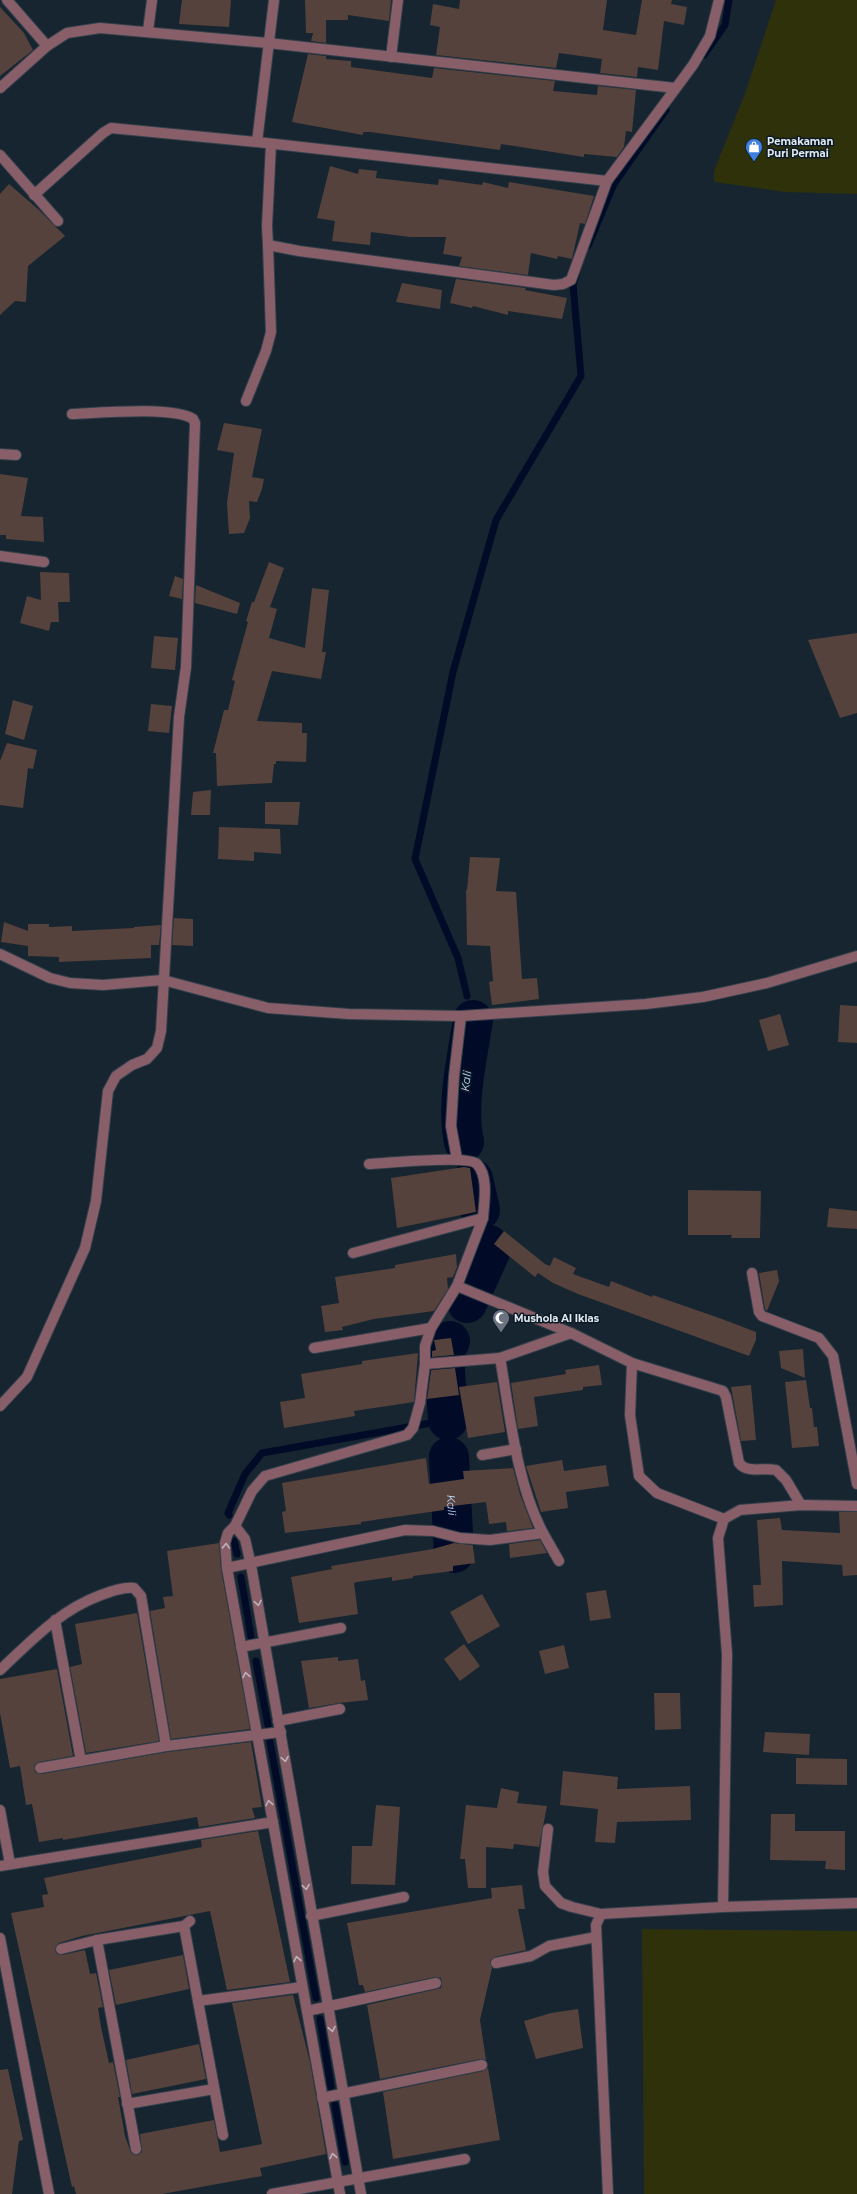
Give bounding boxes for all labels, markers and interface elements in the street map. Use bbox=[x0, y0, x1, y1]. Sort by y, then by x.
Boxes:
place label: Pemakaman Puri Permai bbox=[767, 135, 833, 160]
shop icon: Pemakaman Puri Permai bbox=[744, 137, 764, 162]
water label: Kali bbox=[458, 1070, 474, 1092]
mosque icon: Mushola Al Iklas bbox=[491, 1308, 511, 1333]
place label: Mushola Al Iklas bbox=[514, 1312, 600, 1325]
water label: Kali bbox=[444, 1494, 459, 1516]
one-way arrow bbox=[222, 1542, 230, 1548]
one-way arrow bbox=[253, 1600, 262, 1606]
one-way arrow bbox=[243, 1672, 251, 1678]
one-way arrow bbox=[280, 1756, 289, 1762]
one-way arrow bbox=[266, 1800, 274, 1806]
one-way arrow bbox=[301, 1884, 310, 1890]
one-way arrow bbox=[293, 1956, 302, 1962]
one-way arrow bbox=[327, 2026, 336, 2032]
one-way arrow bbox=[329, 2153, 337, 2159]

